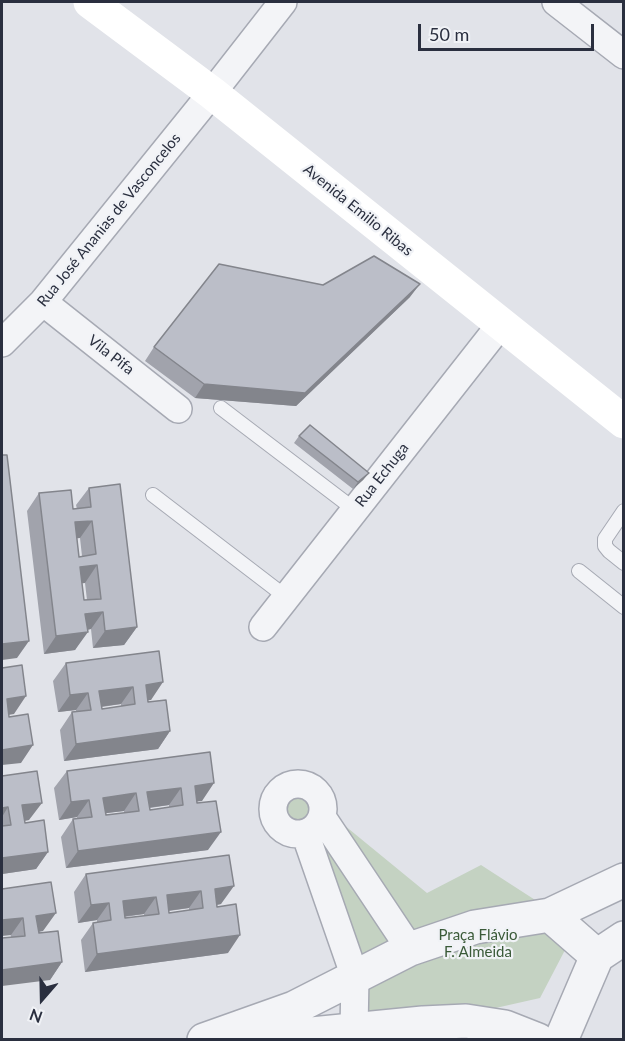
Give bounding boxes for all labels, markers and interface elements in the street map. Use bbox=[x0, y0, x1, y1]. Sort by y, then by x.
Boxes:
scale bar bbox=[421, 12, 596, 50]
text: 50 m bbox=[429, 23, 469, 45]
street label: Rua José Ananias de Vasconcelos bbox=[33, 130, 185, 310]
street label: Avenida Emilio Ribas bbox=[300, 160, 416, 260]
street label: Vila Pifa bbox=[84, 331, 138, 379]
street label: Rua Echuga bbox=[351, 439, 413, 511]
park label: Praça Flávio F. Almeida bbox=[438, 926, 518, 961]
north arrow bbox=[12, 969, 72, 1029]
text: N bbox=[27, 1005, 45, 1027]

